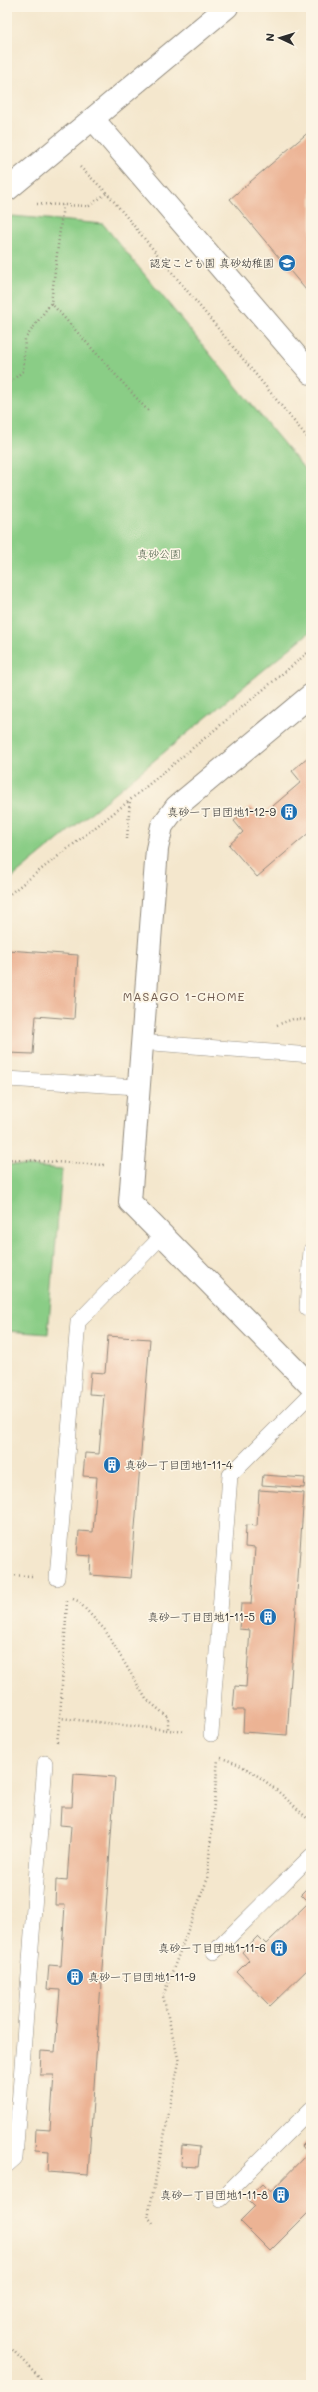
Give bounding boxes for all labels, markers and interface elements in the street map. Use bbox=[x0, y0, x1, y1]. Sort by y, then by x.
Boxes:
north arrow bbox=[260, 18, 300, 58]
text: N bbox=[262, 33, 277, 42]
school or university icon: 認定こども園 真砂幼稚園 bbox=[277, 253, 297, 273]
place label: 認定こども園 真砂幼稚園 bbox=[149, 255, 274, 270]
park label: 真砂公園 bbox=[137, 546, 181, 561]
building icon: 真砂一丁目団地1-12-9 bbox=[279, 802, 299, 822]
place label: 真砂一丁目団地1-12-9 bbox=[167, 804, 276, 819]
district label: MASAGO 1-CHOME bbox=[123, 988, 245, 1004]
building icon: 真砂一丁目団地1-11-4 bbox=[102, 1455, 122, 1475]
place label: 真砂一丁目団地1-11-4 bbox=[125, 1457, 233, 1472]
building icon: 真砂一丁目団地1-11-5 bbox=[258, 1607, 278, 1627]
place label: 真砂一丁目団地1-11-5 bbox=[148, 1609, 255, 1624]
building icon: 真砂一丁目団地1-11-6 bbox=[269, 1938, 289, 1958]
place label: 真砂一丁目団地1-11-6 bbox=[158, 1940, 266, 1955]
building icon: 真砂一丁目団地1-11-9 bbox=[65, 1967, 85, 1987]
place label: 真砂一丁目団地1-11-9 bbox=[88, 1969, 196, 1984]
building icon: 真砂一丁目団地1-11-8 bbox=[271, 2185, 291, 2205]
place label: 真砂一丁目団地1-11-8 bbox=[160, 2187, 268, 2202]

